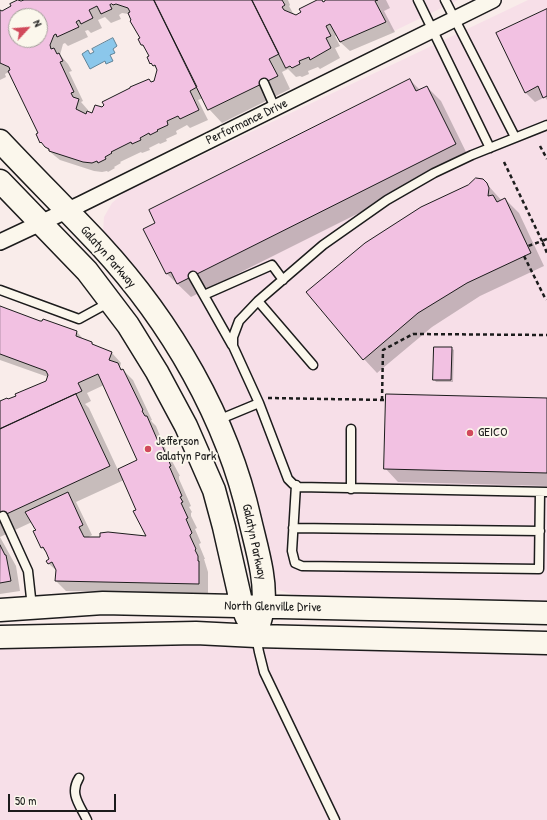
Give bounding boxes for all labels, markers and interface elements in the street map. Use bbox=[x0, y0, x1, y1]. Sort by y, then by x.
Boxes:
north arrow bbox=[8, 8, 48, 48]
text: N bbox=[30, 17, 45, 29]
street label: Performance Drive bbox=[204, 96, 290, 148]
street label: Galatyn Parkway bbox=[77, 223, 139, 291]
place label: GEICO bbox=[478, 425, 507, 441]
marker: GEICO bbox=[465, 428, 475, 438]
place label: Jefferson Galatyn Park bbox=[156, 434, 216, 465]
marker: Jefferson Galatyn Park bbox=[143, 444, 153, 454]
street label: Galatyn Parkway bbox=[238, 503, 270, 581]
street label: North Glenville Drive bbox=[224, 598, 322, 616]
scale bar bbox=[10, 786, 118, 812]
text: 50 m bbox=[15, 792, 36, 809]

